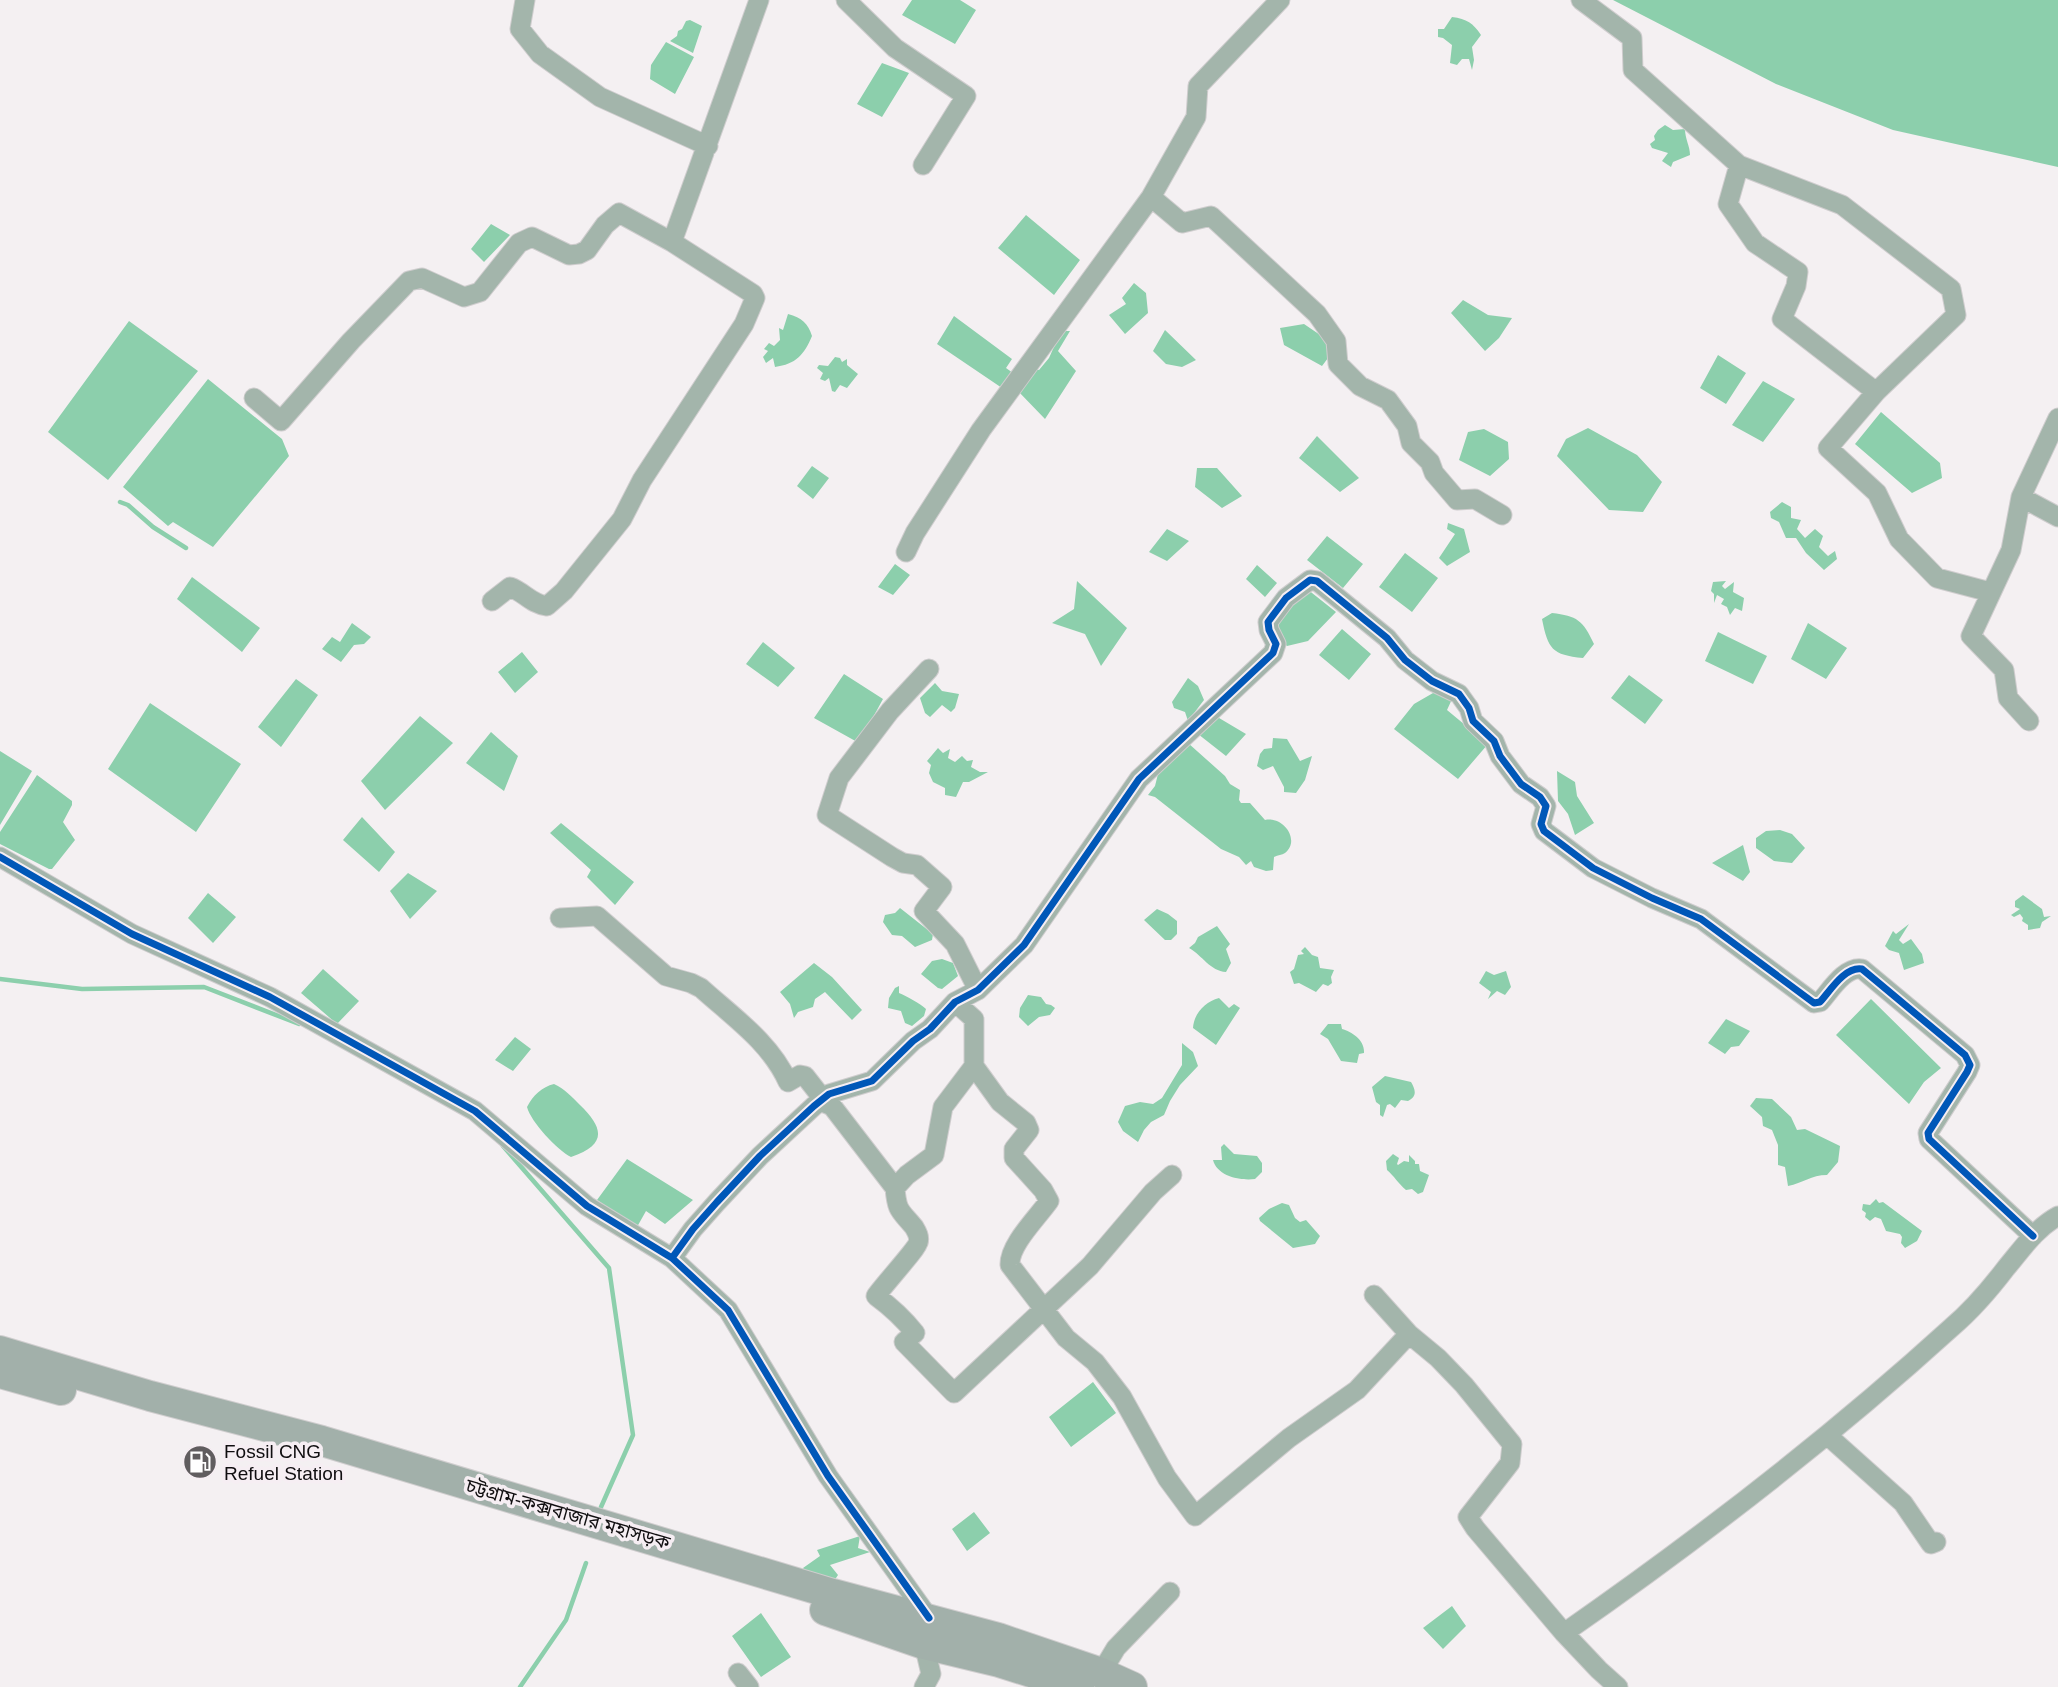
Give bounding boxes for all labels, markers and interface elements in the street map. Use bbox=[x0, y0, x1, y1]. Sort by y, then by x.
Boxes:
place label: Fossil CNG Refuel Station bbox=[224, 1441, 343, 1484]
fuel station icon: Fossil CNG Refuel Station bbox=[181, 1443, 219, 1481]
street label: চট্টগ্রাম-কক্সবাজার মহাসড়ক bbox=[463, 1474, 673, 1553]

